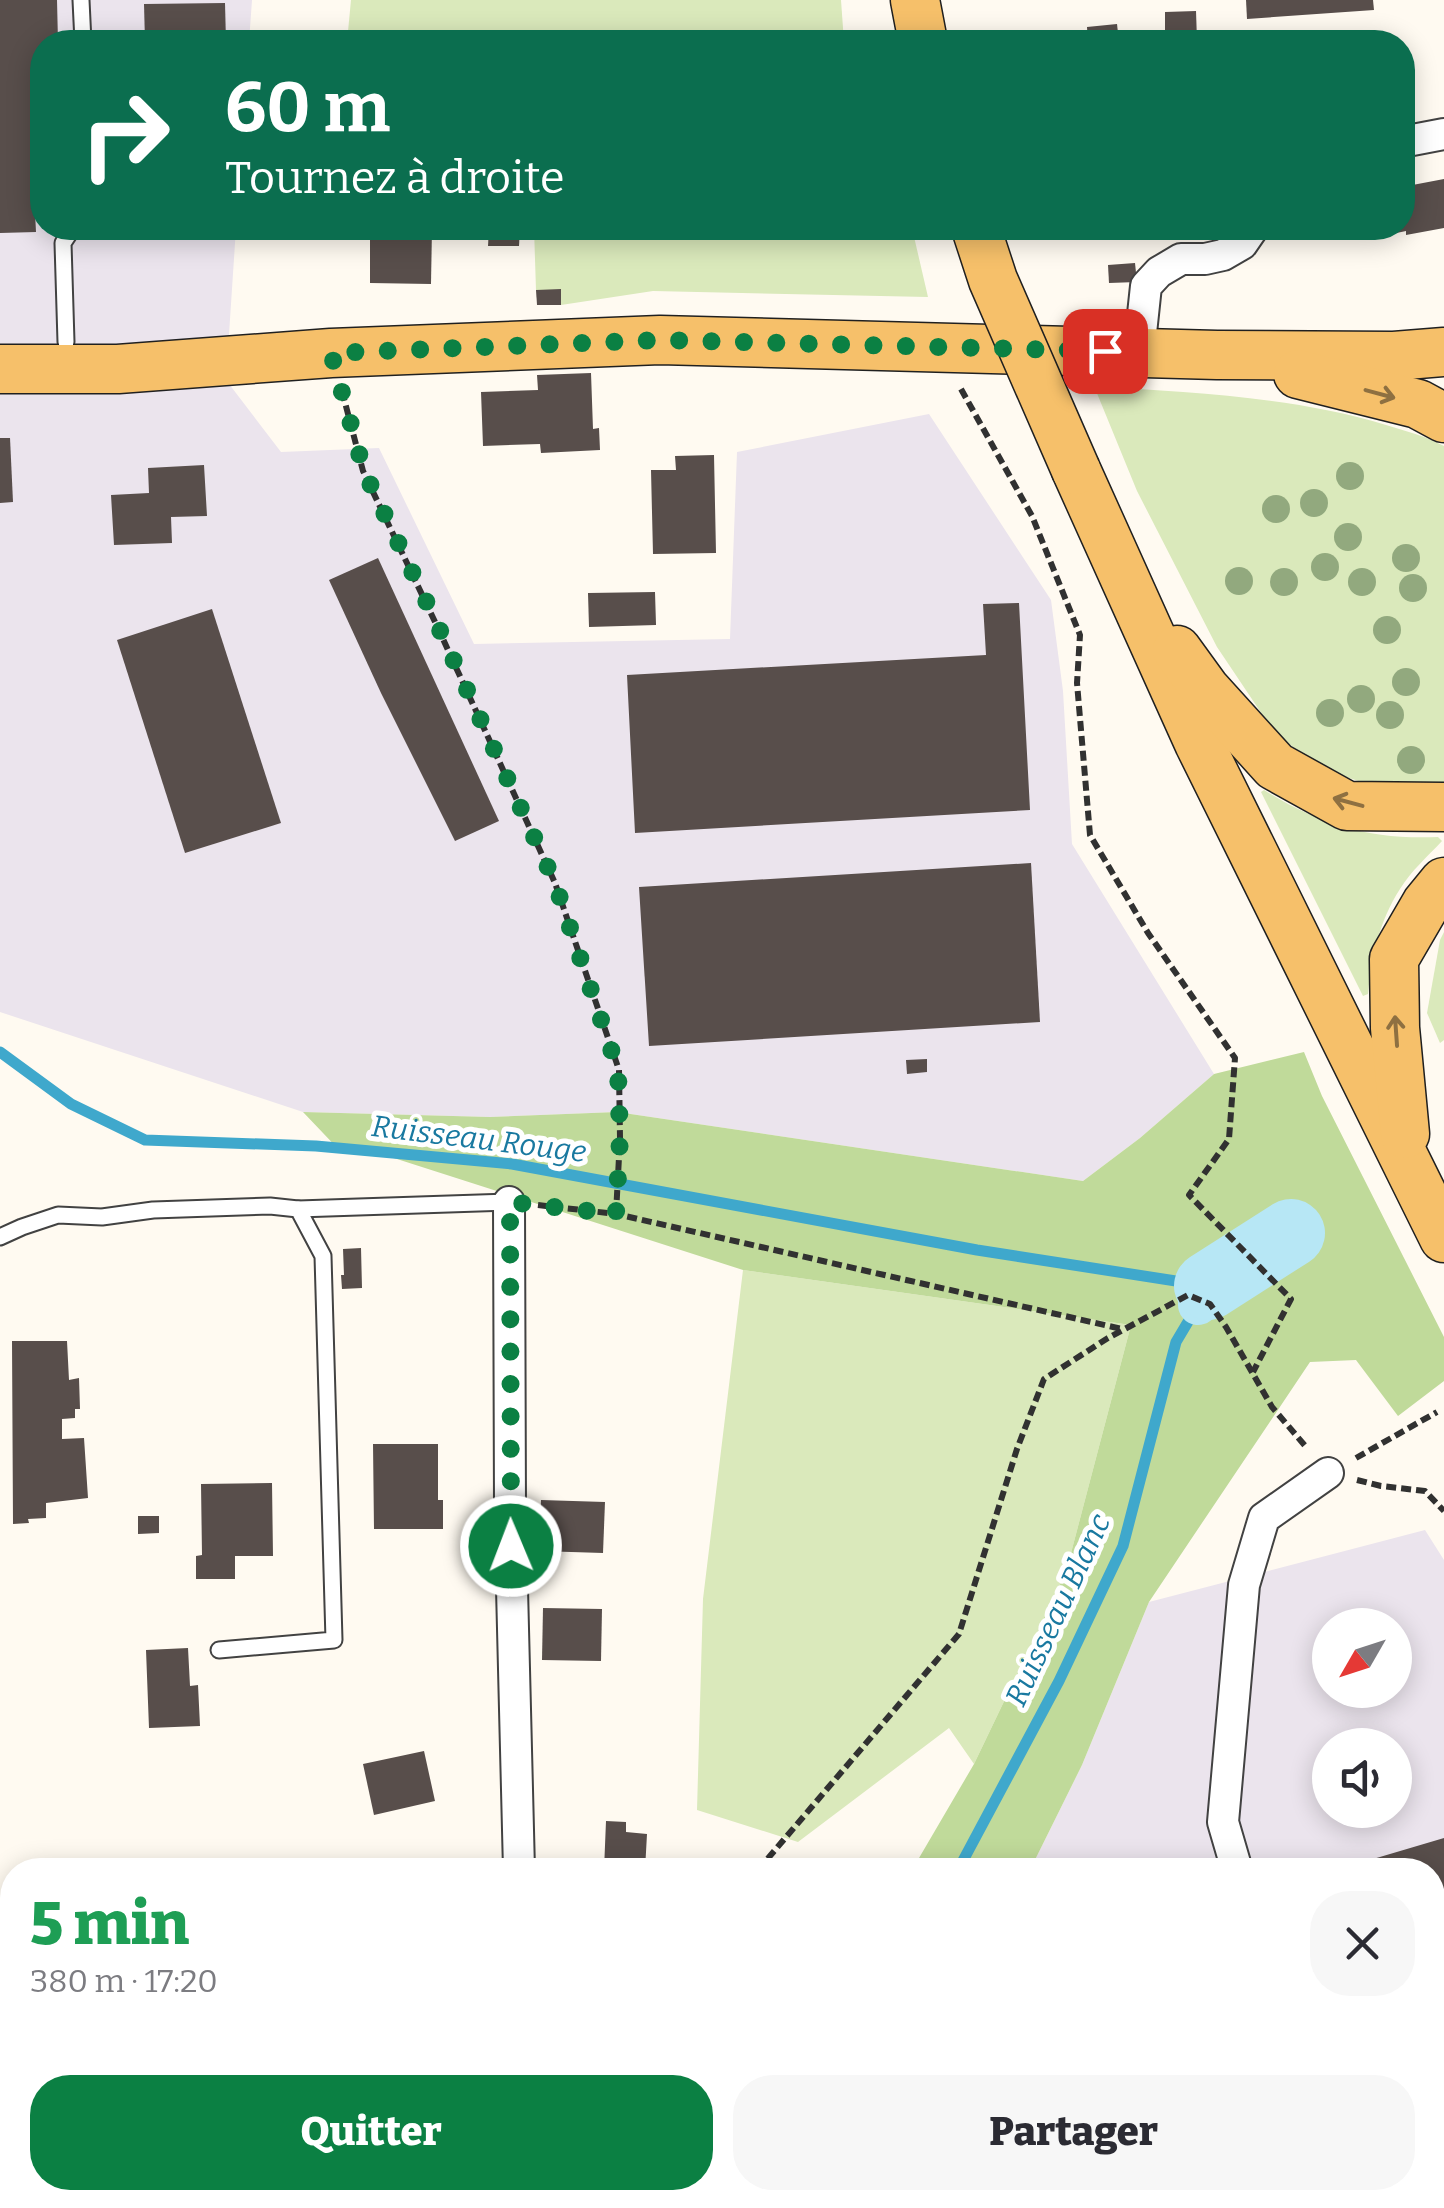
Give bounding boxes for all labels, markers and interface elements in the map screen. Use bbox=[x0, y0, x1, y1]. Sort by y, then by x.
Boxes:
text: 60 m bbox=[225, 66, 390, 150]
icon: right bbox=[60, 70, 190, 200]
text: Tournez à droite bbox=[225, 151, 565, 205]
pin bbox=[1063, 309, 1148, 394]
icon: arrive bbox=[1078, 324, 1133, 379]
one-way arrow bbox=[1364, 386, 1395, 405]
one-way arrow bbox=[1332, 792, 1364, 811]
one-way arrow bbox=[1386, 1015, 1405, 1047]
water label: Ruisseau Rouge bbox=[370, 1108, 588, 1170]
position arrow bbox=[459, 1494, 563, 1598]
water label: Ruisseau Blanc bbox=[998, 1508, 1118, 1712]
north arrow bbox=[1312, 1608, 1412, 1708]
map controls bbox=[1312, 1608, 1412, 1828]
button: sound bbox=[1312, 1728, 1412, 1828]
text: 5 min bbox=[30, 1888, 189, 1960]
button: close bbox=[1310, 1891, 1415, 1996]
text: 380 m · 17:20 bbox=[30, 1962, 218, 2000]
button: Quitter bbox=[30, 2075, 713, 2190]
button: Partager bbox=[733, 2075, 1415, 2190]

